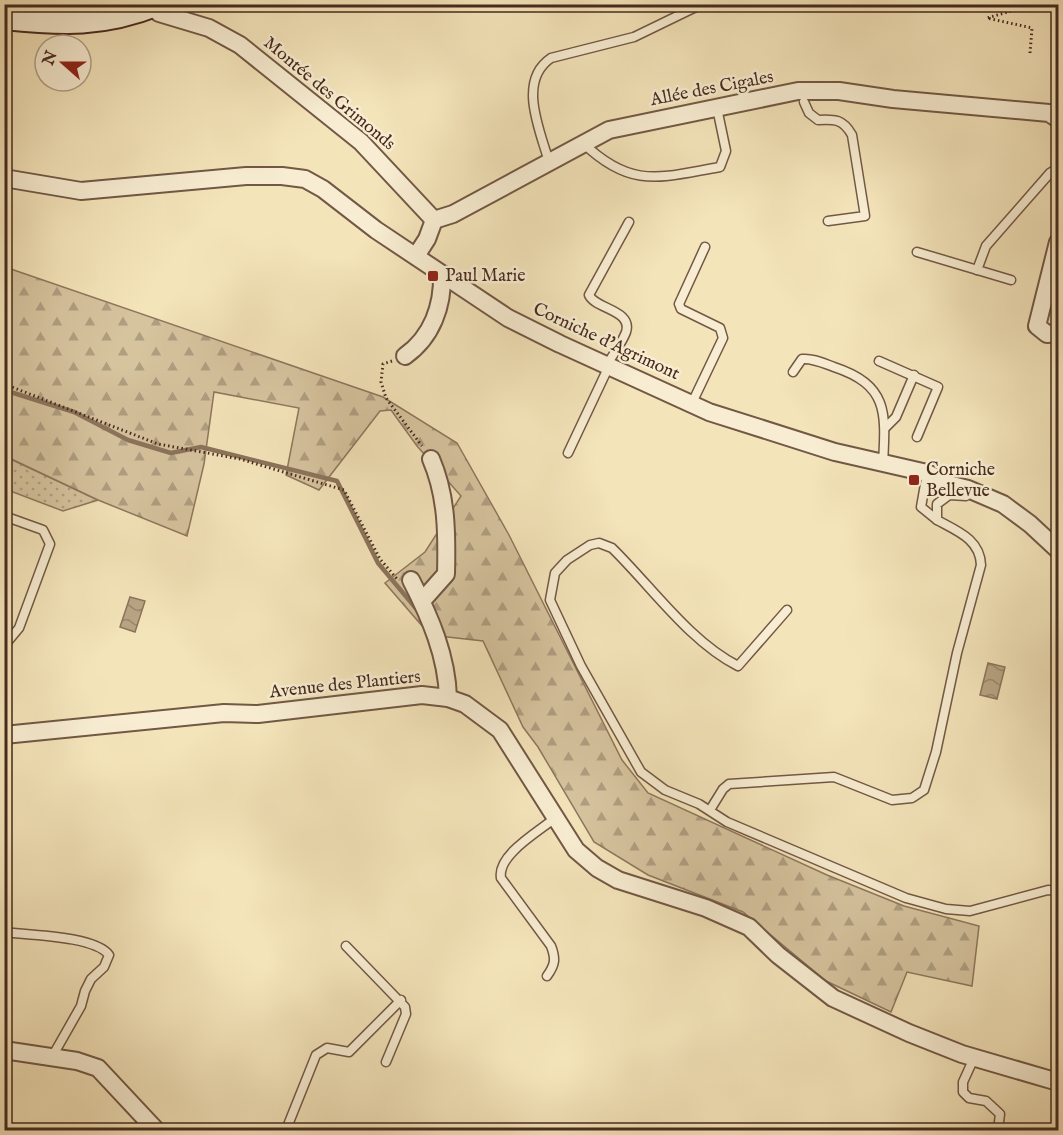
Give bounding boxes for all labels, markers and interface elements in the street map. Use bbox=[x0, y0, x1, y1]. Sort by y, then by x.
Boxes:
street label: Montée des Grimonds bbox=[258, 32, 400, 156]
north arrow bbox=[33, 33, 93, 93]
text: N bbox=[39, 48, 63, 69]
street label: Allée des Cigales bbox=[647, 66, 776, 112]
place label: Paul Marie bbox=[445, 265, 526, 288]
marker: Paul Marie bbox=[426, 269, 440, 283]
street label: Corniche d'Agrimont bbox=[529, 298, 683, 386]
place label: Corniche Bellevue bbox=[926, 459, 995, 503]
marker: Corniche Bellevue bbox=[907, 473, 921, 487]
street label: Avenue des Plantiers bbox=[267, 666, 422, 704]

